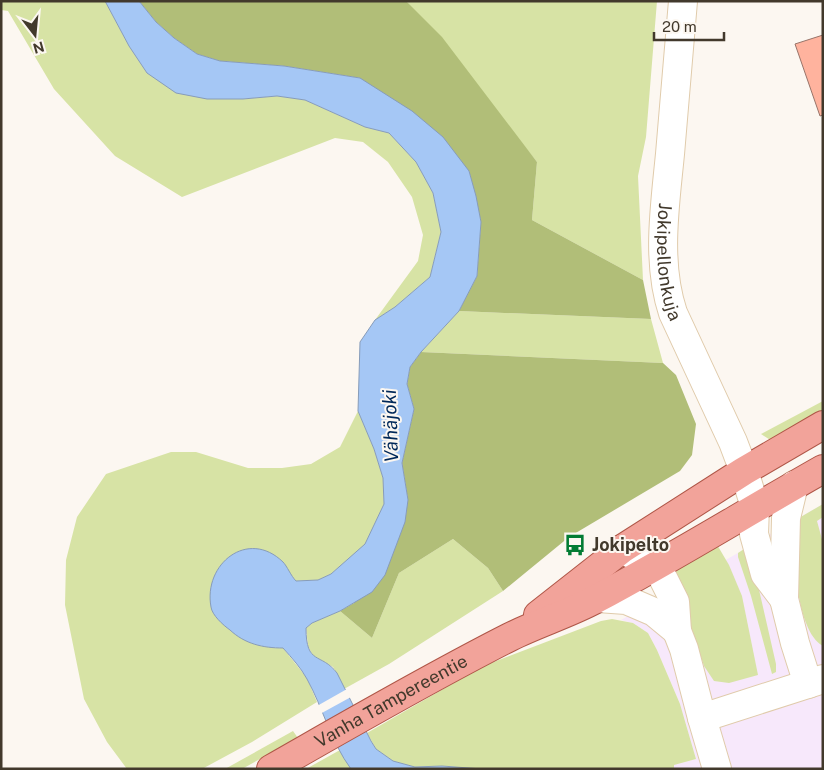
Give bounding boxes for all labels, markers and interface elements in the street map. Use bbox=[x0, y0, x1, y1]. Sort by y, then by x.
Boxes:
north arrow bbox=[10, 10, 60, 60]
scale bar bbox=[654, 10, 724, 42]
text: 20 m bbox=[662, 18, 697, 35]
text: N bbox=[31, 38, 46, 57]
street label: Jokipellonkuja bbox=[653, 202, 686, 324]
water label: Vähäjoki bbox=[378, 389, 402, 463]
bus stop icon: Jokipelto bbox=[562, 532, 588, 558]
place label: Jokipelto bbox=[592, 534, 669, 555]
street label: Vanha Tampereentie bbox=[311, 650, 471, 752]

